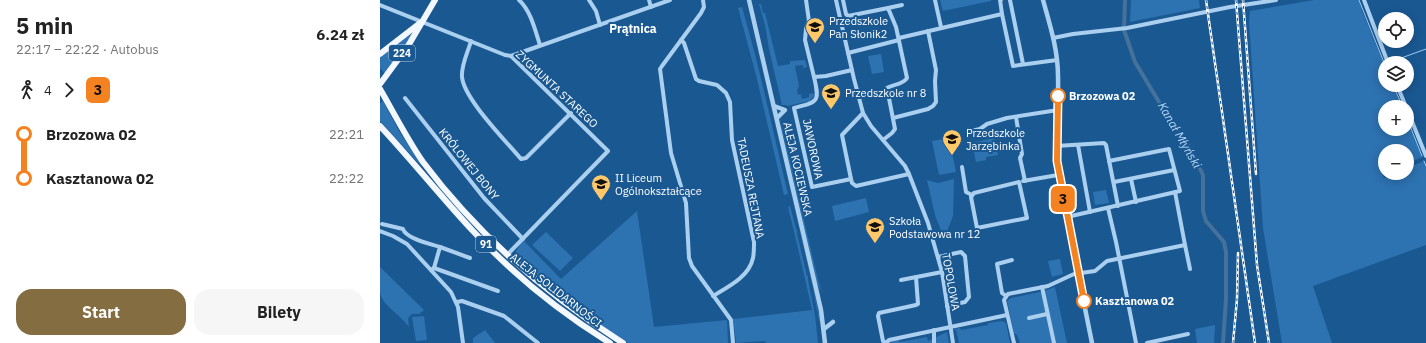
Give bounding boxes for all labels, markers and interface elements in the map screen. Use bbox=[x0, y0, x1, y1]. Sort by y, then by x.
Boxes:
text: 5 min bbox=[16, 11, 73, 40]
map controls bbox=[1378, 12, 1414, 180]
button: locate bbox=[1378, 12, 1414, 48]
place label: Przedszkole Pan Słonik2 bbox=[829, 14, 888, 41]
school or university icon: Przedszkole Pan Słonik2 bbox=[804, 16, 826, 44]
district label: Prątnica bbox=[609, 21, 657, 36]
text: 6.24 zł bbox=[316, 25, 364, 44]
text: 22:17 – 22:22 · Autobus bbox=[16, 41, 159, 58]
road number: 224 bbox=[389, 45, 415, 61]
street label: ZYGMUNTA STAREGO bbox=[513, 47, 601, 131]
button: layers bbox=[1378, 56, 1414, 92]
icon: walk bbox=[16, 79, 38, 101]
icon: forward bbox=[58, 79, 80, 101]
text: 3 bbox=[94, 81, 102, 99]
text: 4 bbox=[44, 82, 52, 99]
school or university icon: Przedszkole nr 8 bbox=[820, 82, 842, 110]
place label: Przedszkole nr 8 bbox=[845, 86, 926, 100]
marker: Brzozowa 02 bbox=[1050, 88, 1066, 104]
place label: Brzozowa 02 bbox=[1069, 89, 1136, 103]
water label: Kanał Młyński bbox=[1155, 99, 1205, 171]
button: + bbox=[1378, 100, 1414, 136]
street label: JAWOROWA bbox=[800, 117, 826, 181]
street label: ALEJA KOCIEWSKA bbox=[780, 120, 816, 218]
text: Brzozowa 02 bbox=[46, 125, 136, 144]
street label: KRÓLOWEJ BONY bbox=[436, 125, 502, 203]
text: 22:21 bbox=[329, 126, 364, 143]
place label: Przedszkole Jarzębinka bbox=[966, 126, 1025, 153]
school or university icon: Przedszkole Jarzębinka bbox=[941, 128, 963, 156]
street label: TADEUSZA REJTANA bbox=[734, 136, 768, 240]
button: − bbox=[1378, 144, 1414, 180]
text: Kasztanowa 02 bbox=[46, 169, 154, 188]
text: 22:22 bbox=[329, 170, 364, 187]
place label: II Liceum Ogólnokształcące bbox=[615, 171, 702, 198]
school or university icon: II Liceum Ogólnokształcące bbox=[590, 173, 612, 201]
line badge: 3 bbox=[1050, 186, 1076, 212]
text: 3 bbox=[1059, 190, 1067, 208]
place label: Szkoła Podstawowa nr 12 bbox=[889, 214, 980, 241]
school or university icon: Szkoła Podstawowa nr 12 bbox=[864, 216, 886, 244]
road number: 91 bbox=[476, 236, 496, 252]
street label: ALEJA SOLIDARNOŚCI bbox=[507, 250, 605, 330]
street label: TOPOLOWA bbox=[939, 252, 963, 312]
button: Start bbox=[16, 289, 186, 335]
button: Bilety bbox=[194, 289, 364, 335]
marker: Kasztanowa 02 bbox=[1076, 293, 1092, 309]
place label: Kasztanowa 02 bbox=[1095, 294, 1175, 308]

